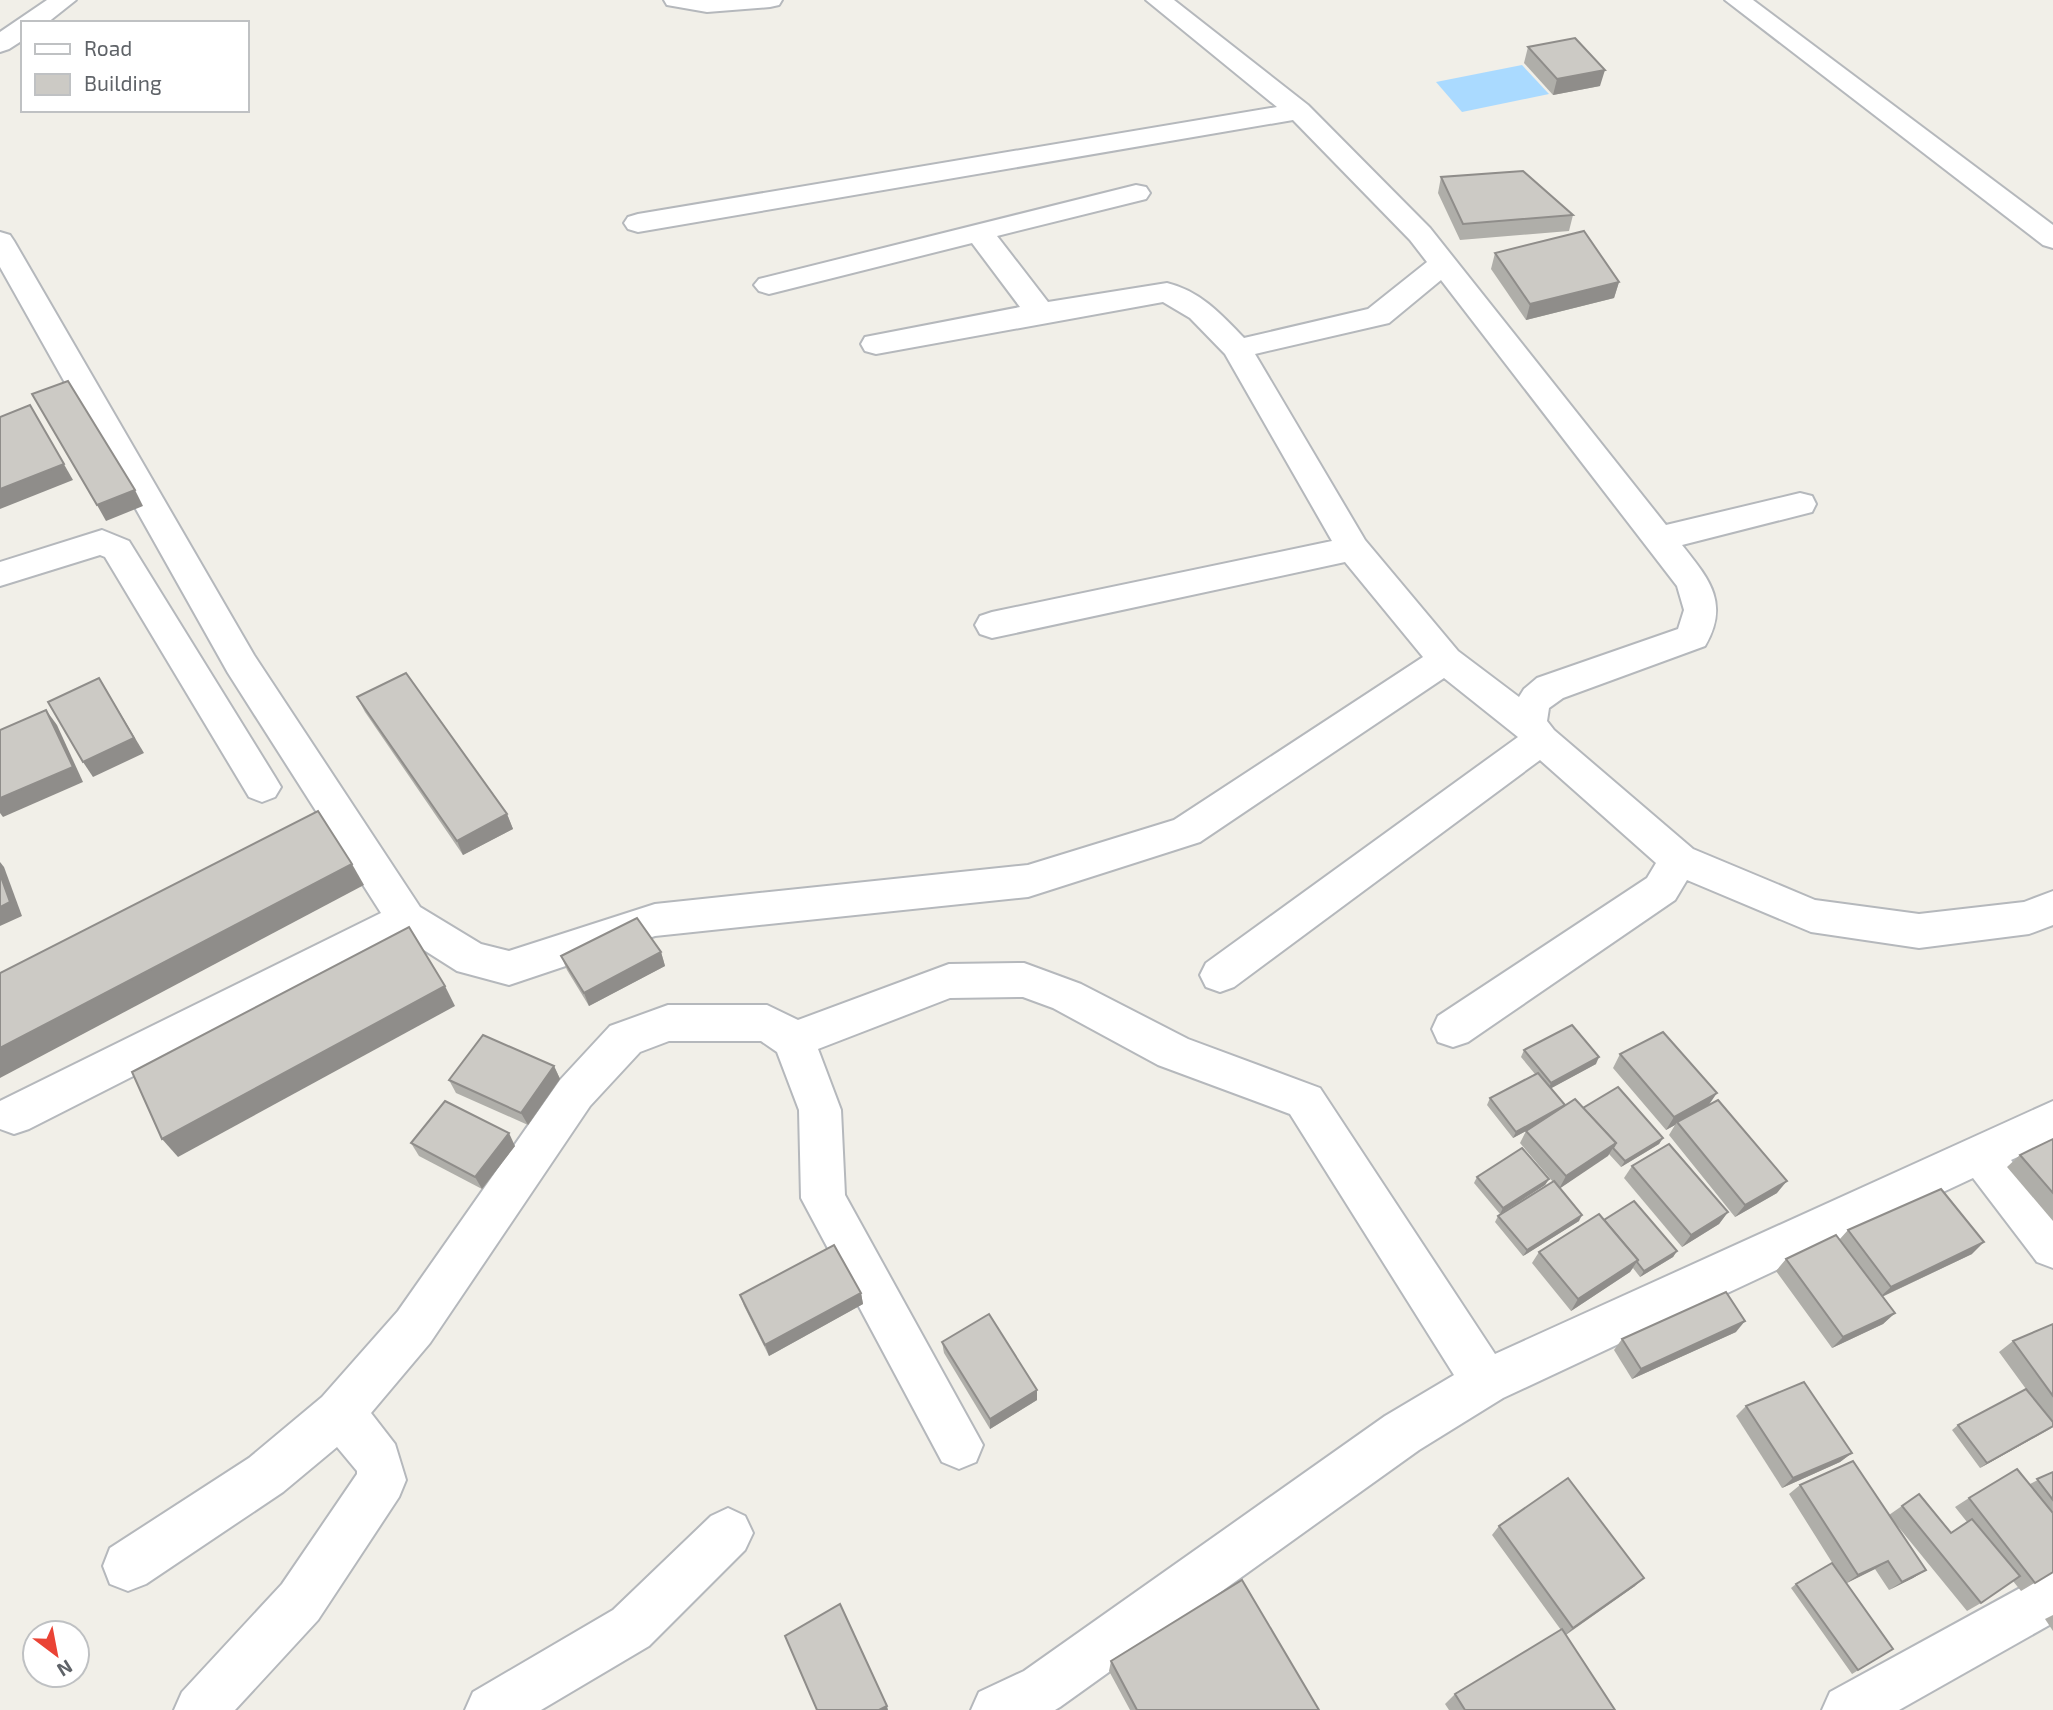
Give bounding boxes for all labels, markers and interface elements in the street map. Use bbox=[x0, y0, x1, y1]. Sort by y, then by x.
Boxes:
legend bbox=[21, 21, 248, 112]
text: Road bbox=[84, 35, 132, 60]
text: Building bbox=[84, 70, 162, 95]
north arrow bbox=[21, 1619, 91, 1689]
text: N bbox=[53, 1655, 77, 1682]

